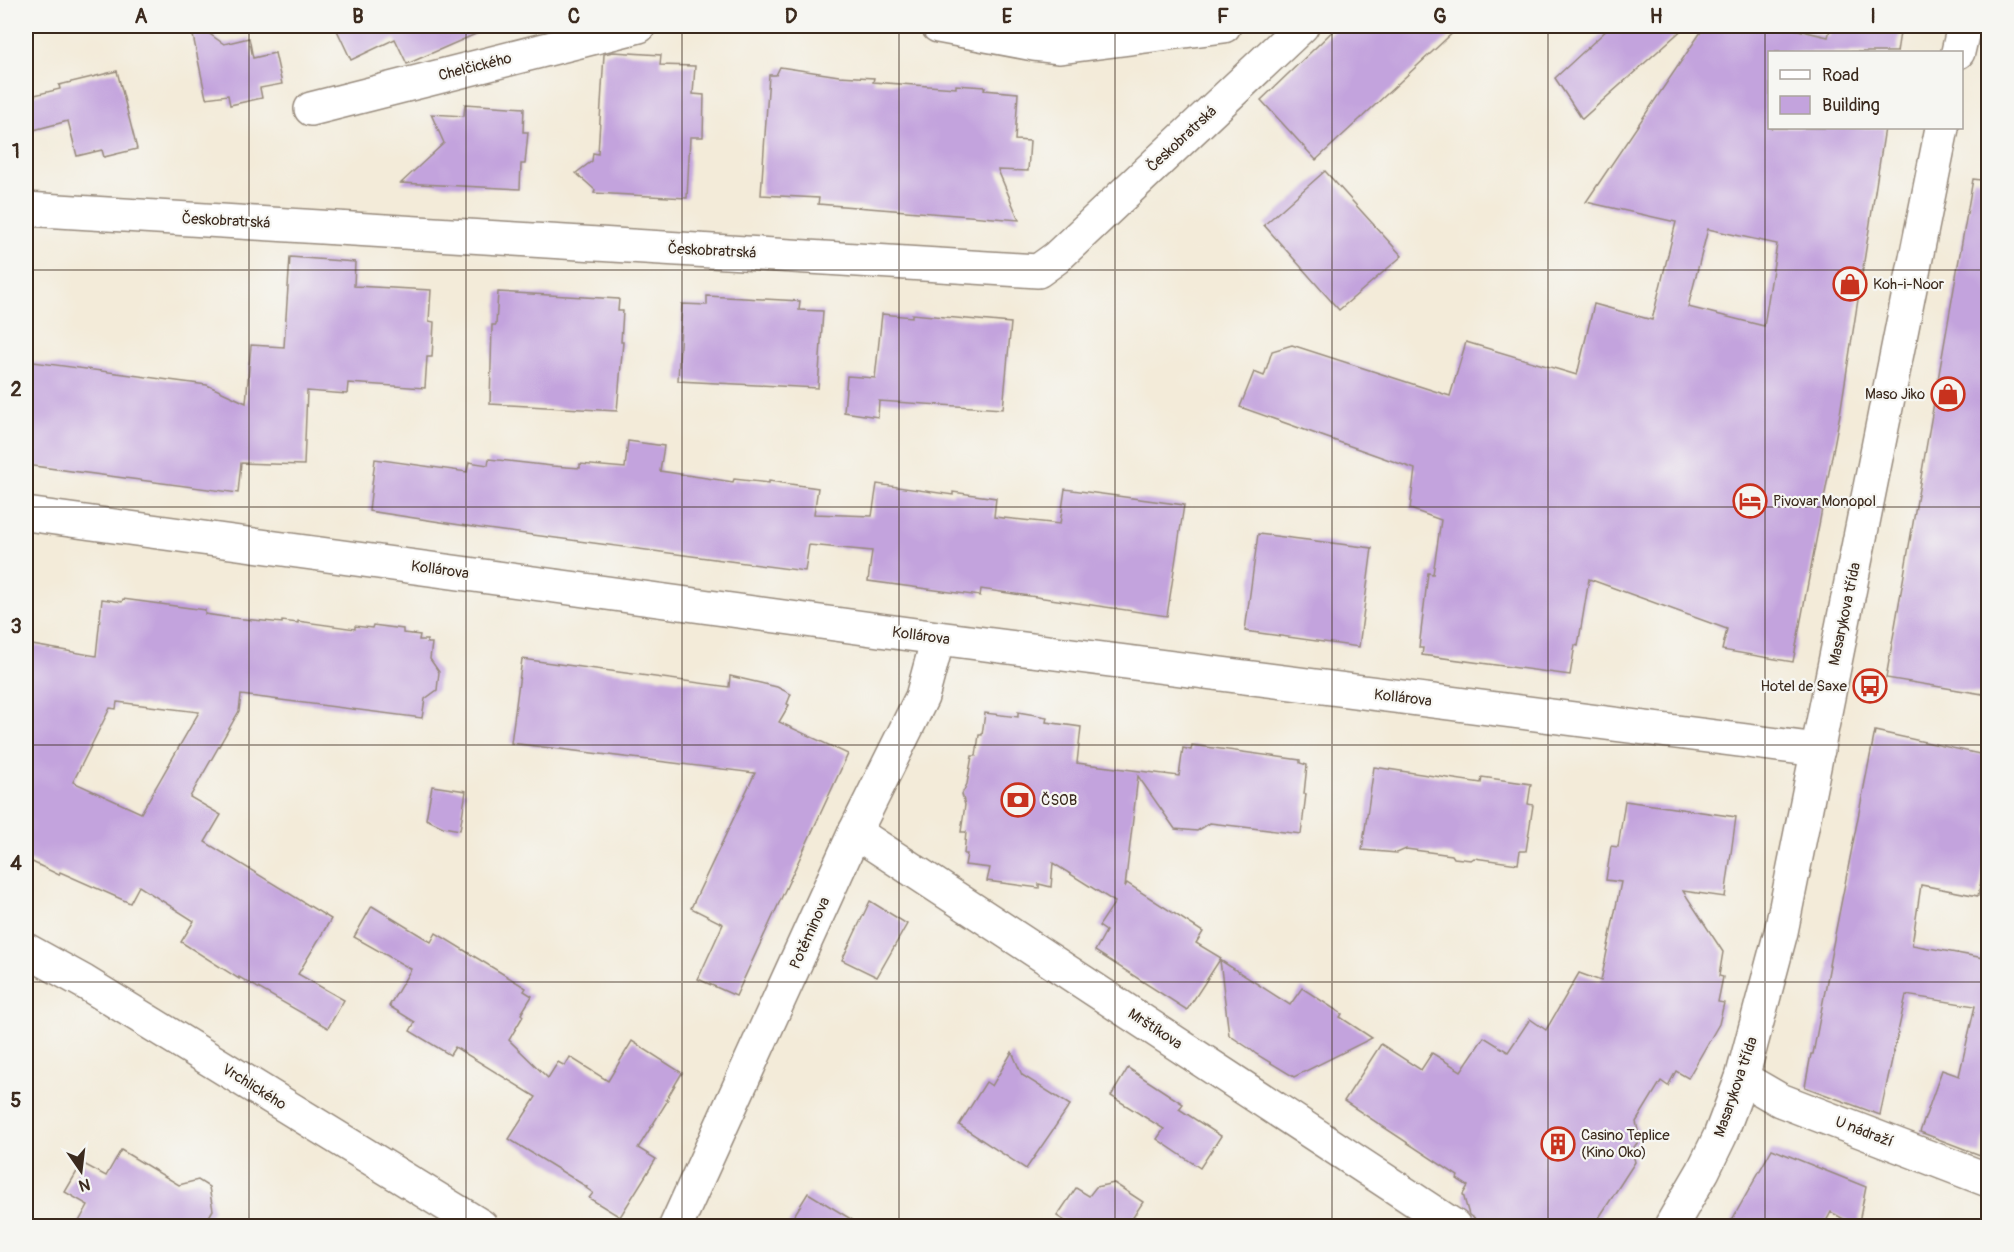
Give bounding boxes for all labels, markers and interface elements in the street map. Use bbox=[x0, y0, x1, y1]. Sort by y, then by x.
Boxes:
text: A bbox=[135, 4, 148, 29]
text: B bbox=[352, 4, 364, 29]
text: C bbox=[568, 4, 580, 29]
text: D bbox=[785, 4, 798, 29]
text: E bbox=[1002, 4, 1013, 29]
text: F bbox=[1217, 4, 1229, 29]
text: G bbox=[1433, 4, 1447, 29]
text: H bbox=[1650, 4, 1663, 29]
text: I bbox=[1870, 4, 1876, 29]
street label: Chelčického bbox=[436, 49, 514, 85]
legend bbox=[1768, 51, 1963, 129]
text: Road bbox=[1822, 64, 1859, 87]
text: Building bbox=[1822, 94, 1880, 117]
street label: Českobratrská bbox=[1143, 102, 1221, 176]
text: 1 bbox=[12, 139, 20, 164]
street label: Českobratrská bbox=[181, 209, 271, 233]
street label: Českobratrská bbox=[667, 239, 757, 263]
shop icon: Koh-i-Noor bbox=[1832, 266, 1868, 302]
place label: Koh-i-Noor bbox=[1873, 275, 1945, 294]
shop icon: Maso Jiko bbox=[1930, 376, 1966, 412]
text: 2 bbox=[10, 377, 22, 402]
place label: Maso Jiko bbox=[1865, 385, 1925, 404]
hotel icon: Pivovar Monopol bbox=[1732, 483, 1768, 519]
place label: Pivovar Monopol bbox=[1773, 492, 1876, 511]
street label: Kollárova bbox=[410, 557, 470, 583]
street label: Masarykova třída bbox=[1825, 561, 1865, 667]
text: 3 bbox=[10, 614, 22, 639]
street label: Kollárova bbox=[891, 623, 951, 649]
bus stop icon: Hotel de Saxe bbox=[1852, 668, 1888, 704]
place label: Hotel de Saxe bbox=[1760, 677, 1848, 696]
street label: Kollárova bbox=[1373, 685, 1433, 711]
bank icon: ČSOB bbox=[1000, 782, 1036, 818]
place label: ČSOB bbox=[1041, 791, 1077, 810]
text: 4 bbox=[10, 851, 22, 876]
street label: Potěminova bbox=[786, 894, 834, 972]
street label: Mrštíkova bbox=[1124, 1004, 1186, 1054]
street label: Masarykova třída bbox=[1710, 1034, 1762, 1140]
street label: Vrchlického bbox=[218, 1060, 290, 1114]
text: 5 bbox=[11, 1088, 22, 1113]
street label: U nádraží bbox=[1832, 1112, 1896, 1152]
building icon: Casino Teplice (Kino Oko) bbox=[1540, 1126, 1576, 1162]
place label: Casino Teplice (Kino Oko) bbox=[1581, 1126, 1670, 1162]
north arrow bbox=[51, 1141, 111, 1201]
text: N bbox=[77, 1174, 92, 1196]

